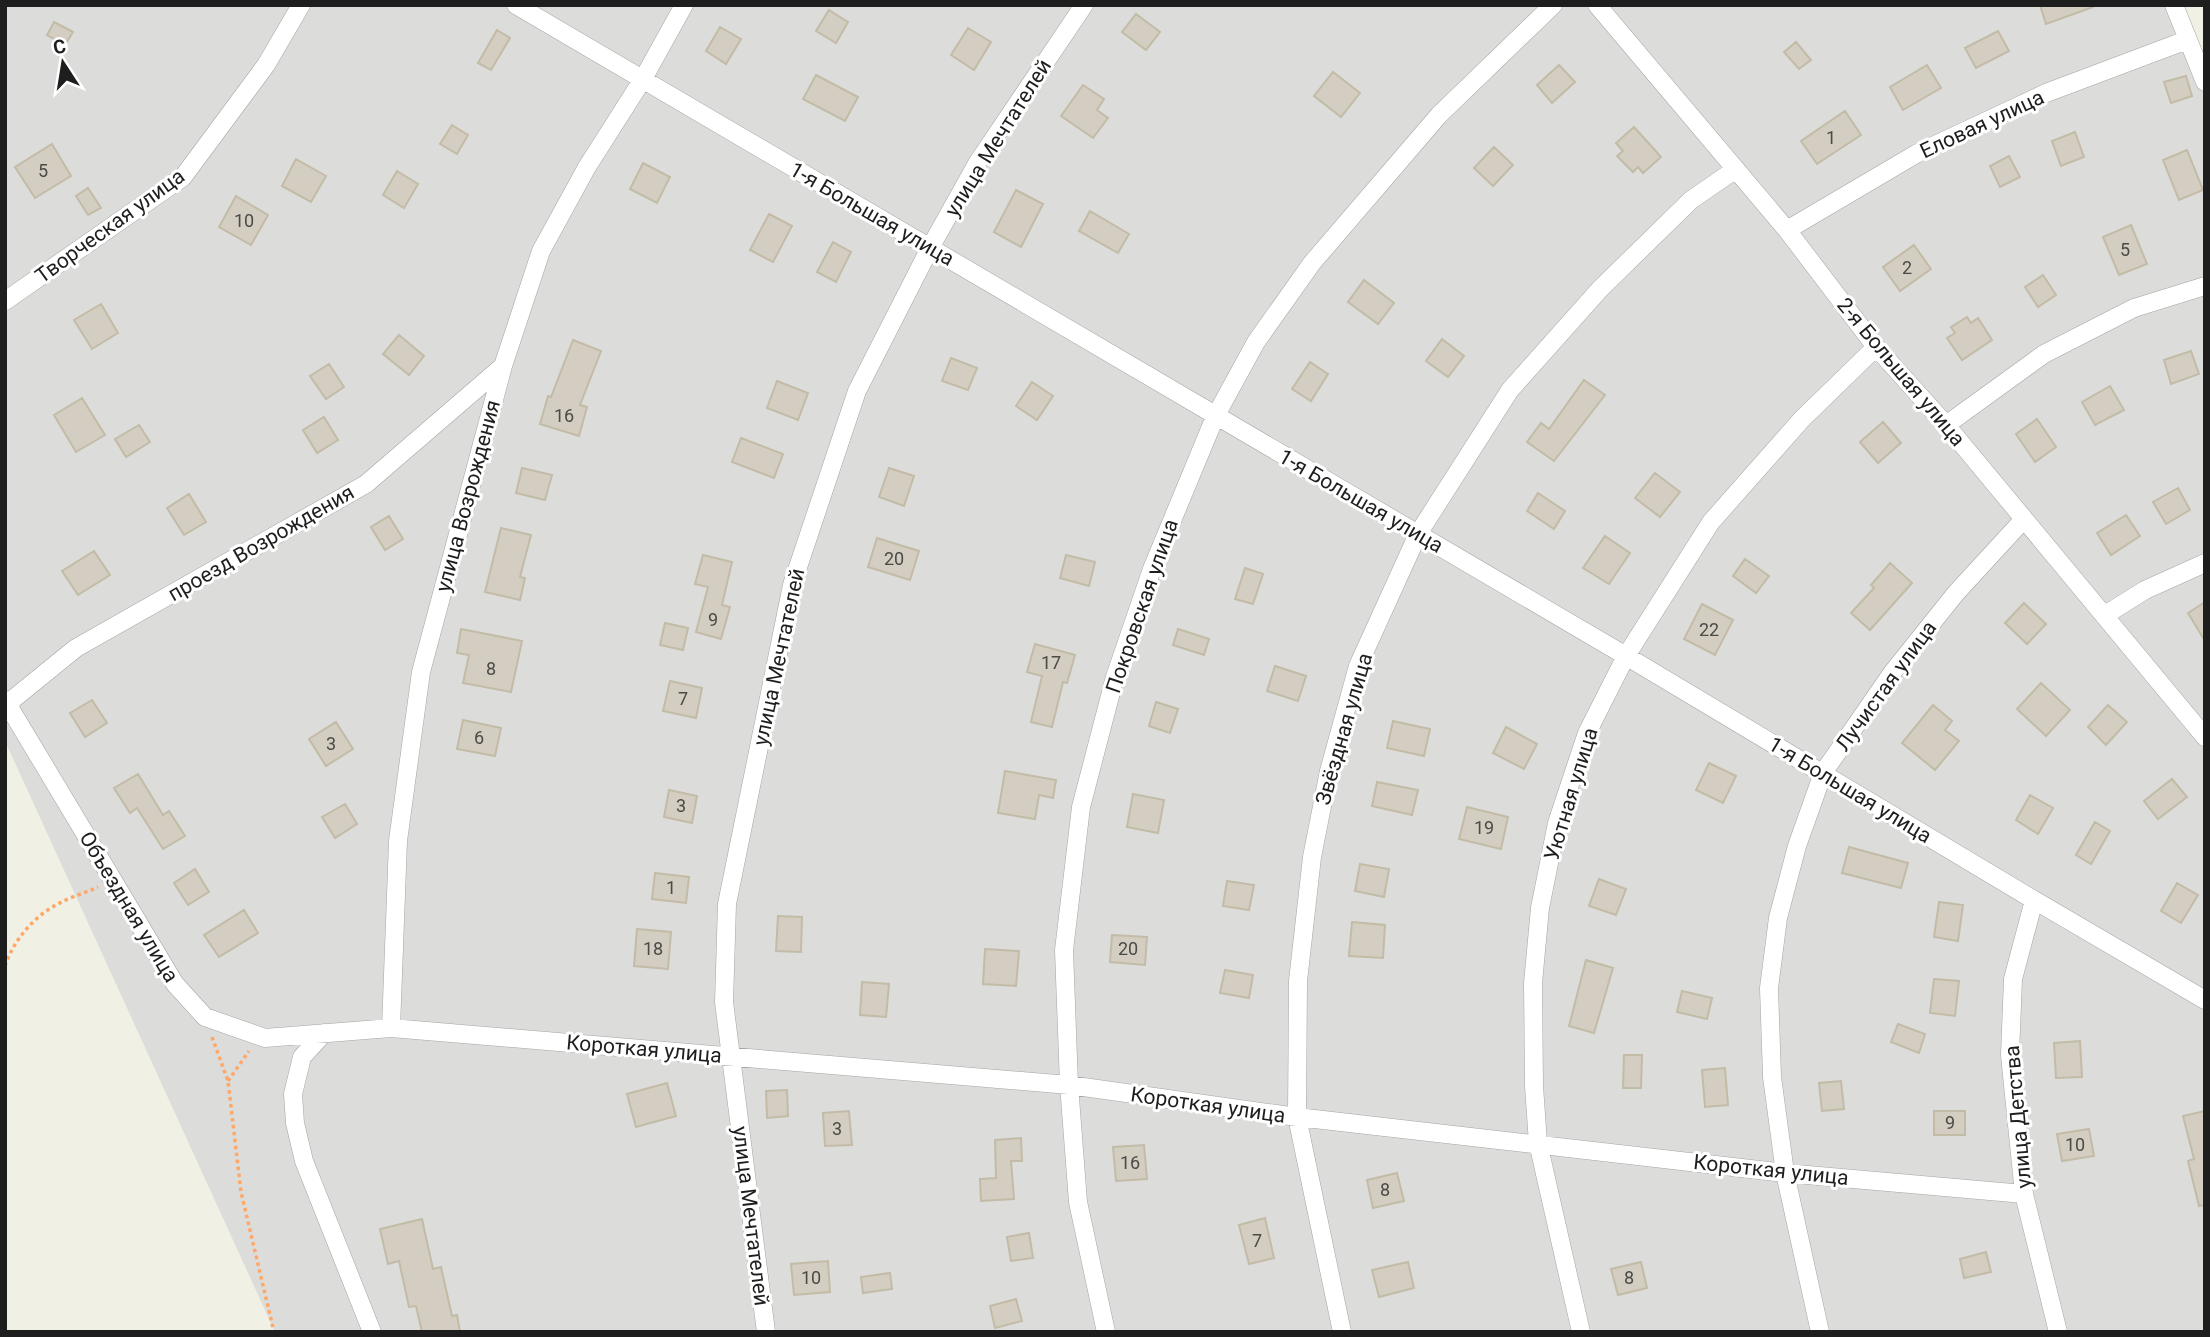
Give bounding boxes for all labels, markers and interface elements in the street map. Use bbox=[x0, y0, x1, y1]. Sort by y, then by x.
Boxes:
north arrow bbox=[28, 28, 98, 98]
text: С bbox=[51, 34, 68, 59]
street label: улица Мечтателей bbox=[940, 55, 1056, 221]
street label: Еловая улица bbox=[1916, 85, 2048, 163]
house number: 1 bbox=[1826, 127, 1836, 148]
street label: 1-я Большая улица bbox=[786, 157, 958, 271]
house number: 5 bbox=[38, 160, 48, 181]
street label: Творческая улица bbox=[31, 164, 189, 288]
house number: 10 bbox=[234, 210, 254, 231]
house number: 5 bbox=[2120, 239, 2130, 260]
house number: 2 bbox=[1902, 257, 1912, 278]
street label: 2-я Большая улица bbox=[1832, 293, 1970, 451]
street label: улица Возрождения bbox=[431, 397, 505, 595]
house number: 16 bbox=[554, 405, 574, 426]
street label: 1-я Большая улица bbox=[1275, 444, 1447, 558]
street label: проезд Возрождения bbox=[164, 480, 358, 606]
street label: Покровская улица bbox=[1101, 516, 1183, 696]
house number: 20 bbox=[884, 548, 904, 569]
street label: улица Мечтателей bbox=[748, 566, 810, 748]
house number: 9 bbox=[708, 609, 718, 630]
street label: Лучистая улица bbox=[1831, 616, 1941, 756]
house number: 22 bbox=[1699, 619, 1719, 640]
street label: Звёздная улица bbox=[1311, 650, 1377, 808]
house number: 17 bbox=[1041, 652, 1061, 673]
house number: 8 bbox=[486, 658, 496, 679]
house number: 7 bbox=[678, 688, 688, 709]
street label: Уютная улица bbox=[1539, 725, 1603, 863]
house number: 6 bbox=[474, 727, 484, 748]
street label: 1-я Большая улица bbox=[1764, 732, 1936, 848]
house number: 3 bbox=[326, 733, 336, 754]
house number: 3 bbox=[676, 795, 686, 816]
house number: 19 bbox=[1474, 817, 1494, 838]
street label: Объездная улица bbox=[75, 827, 183, 987]
house number: 1 bbox=[666, 877, 676, 898]
house number: 18 bbox=[643, 938, 663, 959]
house number: 20 bbox=[1118, 938, 1138, 959]
street label: Короткая улица bbox=[565, 1030, 723, 1068]
street label: улица Детства bbox=[2000, 1044, 2036, 1190]
street label: Короткая улица bbox=[1129, 1082, 1287, 1128]
house number: 9 bbox=[1945, 1112, 1955, 1133]
house number: 3 bbox=[832, 1118, 842, 1139]
street label: улица Мечтателей bbox=[728, 1125, 774, 1307]
house number: 10 bbox=[2065, 1134, 2085, 1155]
street label: Короткая улица bbox=[1692, 1150, 1850, 1190]
house number: 16 bbox=[1120, 1152, 1140, 1173]
house number: 8 bbox=[1380, 1179, 1390, 1200]
house number: 7 bbox=[1252, 1230, 1262, 1251]
house number: 10 bbox=[801, 1267, 821, 1288]
house number: 8 bbox=[1624, 1267, 1634, 1288]

